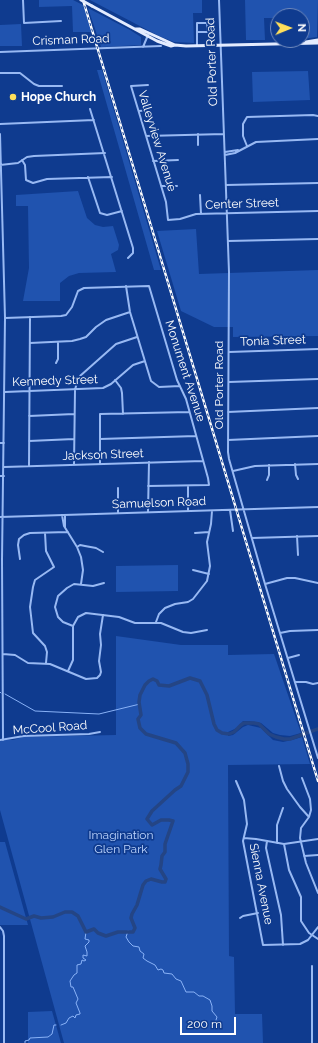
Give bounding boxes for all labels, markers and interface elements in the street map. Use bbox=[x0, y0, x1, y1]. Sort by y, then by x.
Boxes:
north arrow bbox=[270, 8, 310, 48]
street label: Old Porter Road bbox=[203, 18, 221, 106]
text: N bbox=[295, 23, 308, 32]
street label: Crisman Road bbox=[32, 31, 110, 49]
street label: Valleyview Avenue bbox=[135, 89, 179, 193]
place label: Hope Church bbox=[21, 90, 96, 104]
marker: Hope Church bbox=[8, 92, 18, 102]
street label: Center Street bbox=[205, 196, 279, 212]
street label: Monument Avenue bbox=[162, 318, 208, 424]
street label: Tonia Street bbox=[240, 333, 306, 349]
street label: Old Porter Road bbox=[212, 341, 226, 429]
street label: Kennedy Street bbox=[12, 372, 98, 390]
street label: Jackson Street bbox=[62, 446, 144, 464]
street label: Samuelson Road bbox=[112, 494, 206, 512]
street label: McCool Road bbox=[12, 718, 88, 738]
park label: Imagination Glen Park bbox=[89, 828, 153, 856]
street label: Sienna Avenue bbox=[246, 842, 276, 926]
scale bar bbox=[182, 1009, 238, 1035]
text: 200 m bbox=[187, 1017, 222, 1031]

